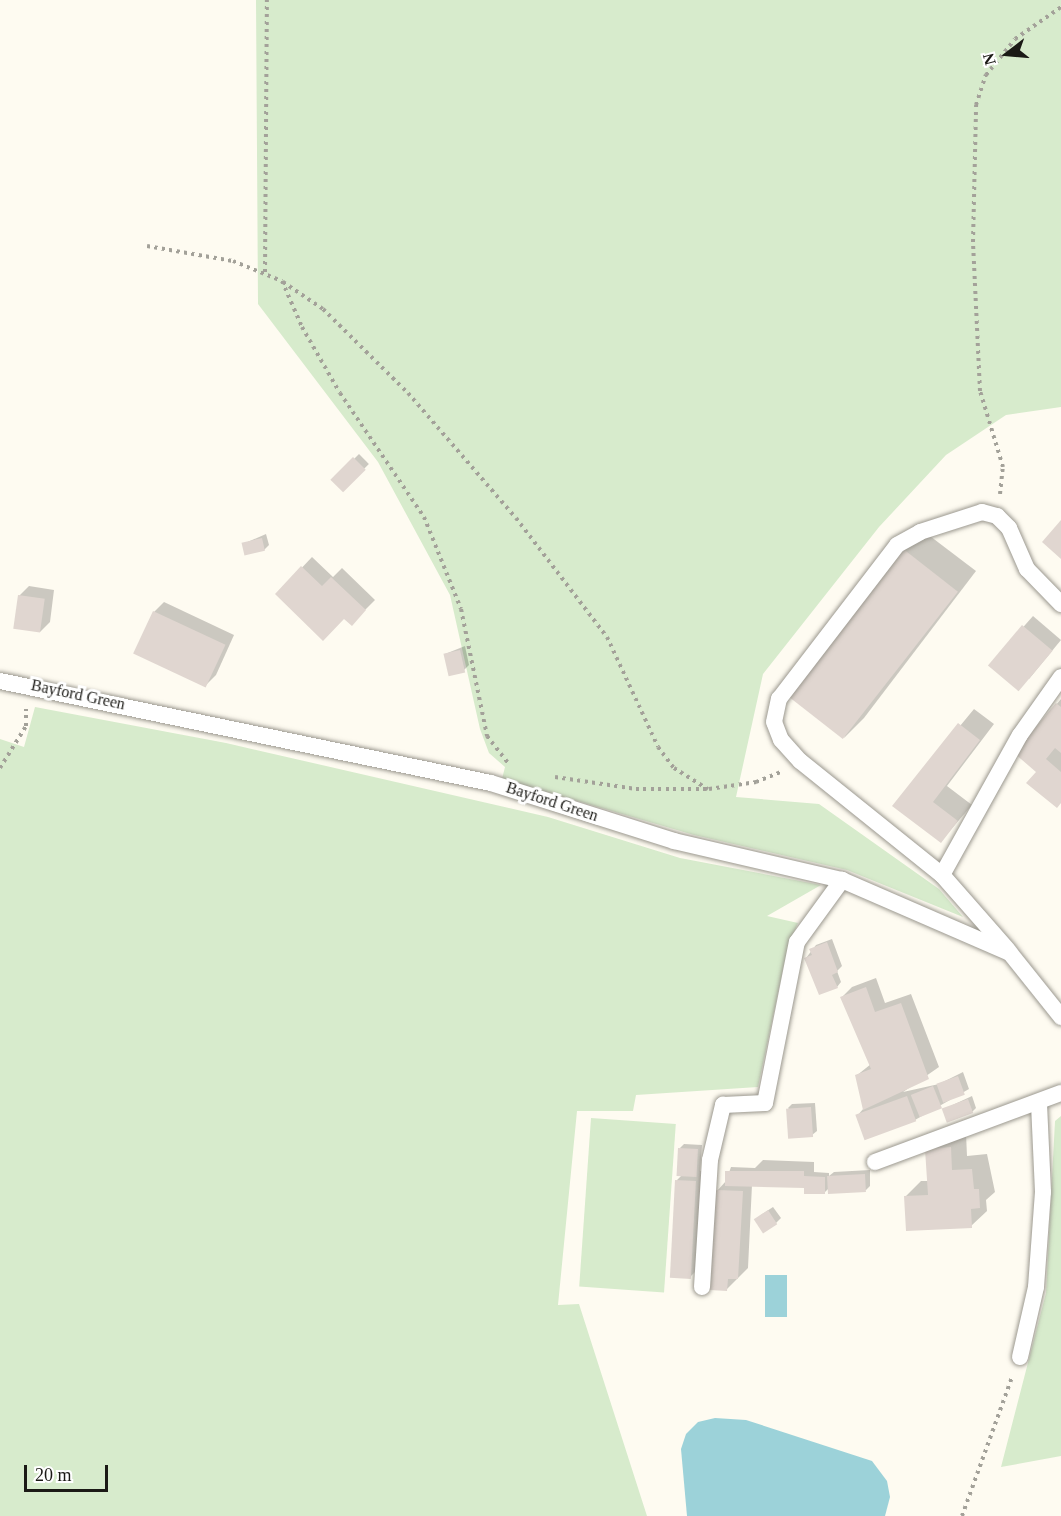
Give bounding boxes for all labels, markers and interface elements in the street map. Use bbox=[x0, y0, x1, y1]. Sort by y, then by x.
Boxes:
north arrow bbox=[977, 24, 1037, 84]
text: N bbox=[979, 51, 999, 67]
street label: Bayford Green bbox=[29, 676, 127, 714]
street label: Bayford Green bbox=[504, 778, 600, 826]
scale bar bbox=[27, 1453, 111, 1491]
text: 20 m bbox=[35, 1465, 72, 1485]

